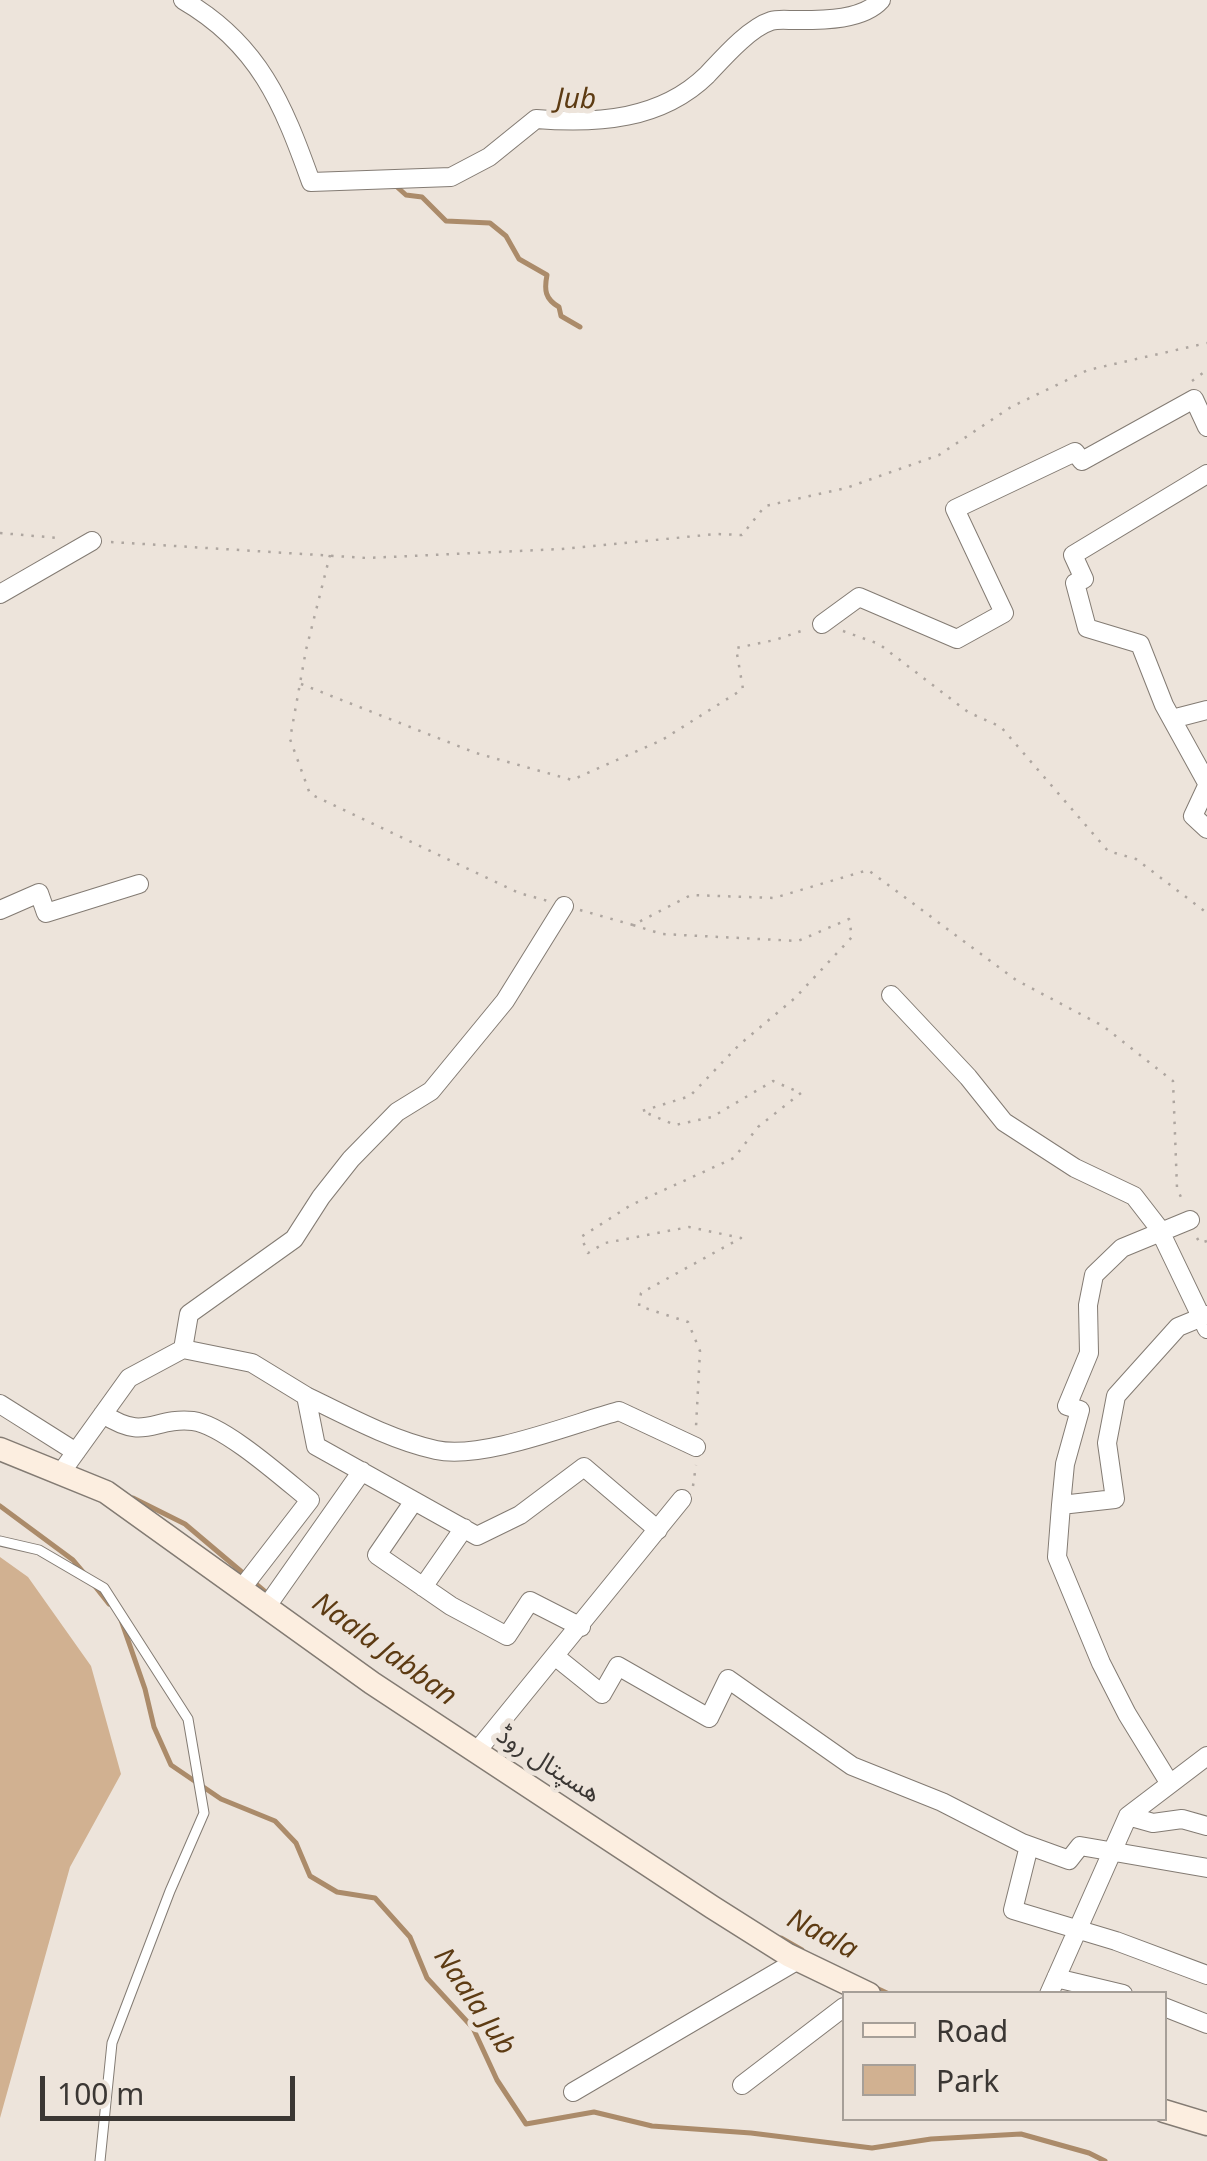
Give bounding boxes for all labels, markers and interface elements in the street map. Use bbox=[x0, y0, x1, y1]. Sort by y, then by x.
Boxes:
water label: Jub bbox=[556, 83, 596, 117]
water label: Naala Jabban bbox=[305, 1586, 463, 1714]
street label: ھسپتال روڈ bbox=[490, 1720, 606, 1810]
water label: Naala bbox=[781, 1903, 863, 1967]
water label: Naala Jub bbox=[426, 1942, 522, 2062]
legend bbox=[842, 1991, 1167, 2121]
text: Road bbox=[936, 2010, 1008, 2051]
scale bar bbox=[45, 2056, 300, 2118]
text: Park bbox=[936, 2060, 999, 2101]
text: 100 m bbox=[57, 2073, 144, 2114]

